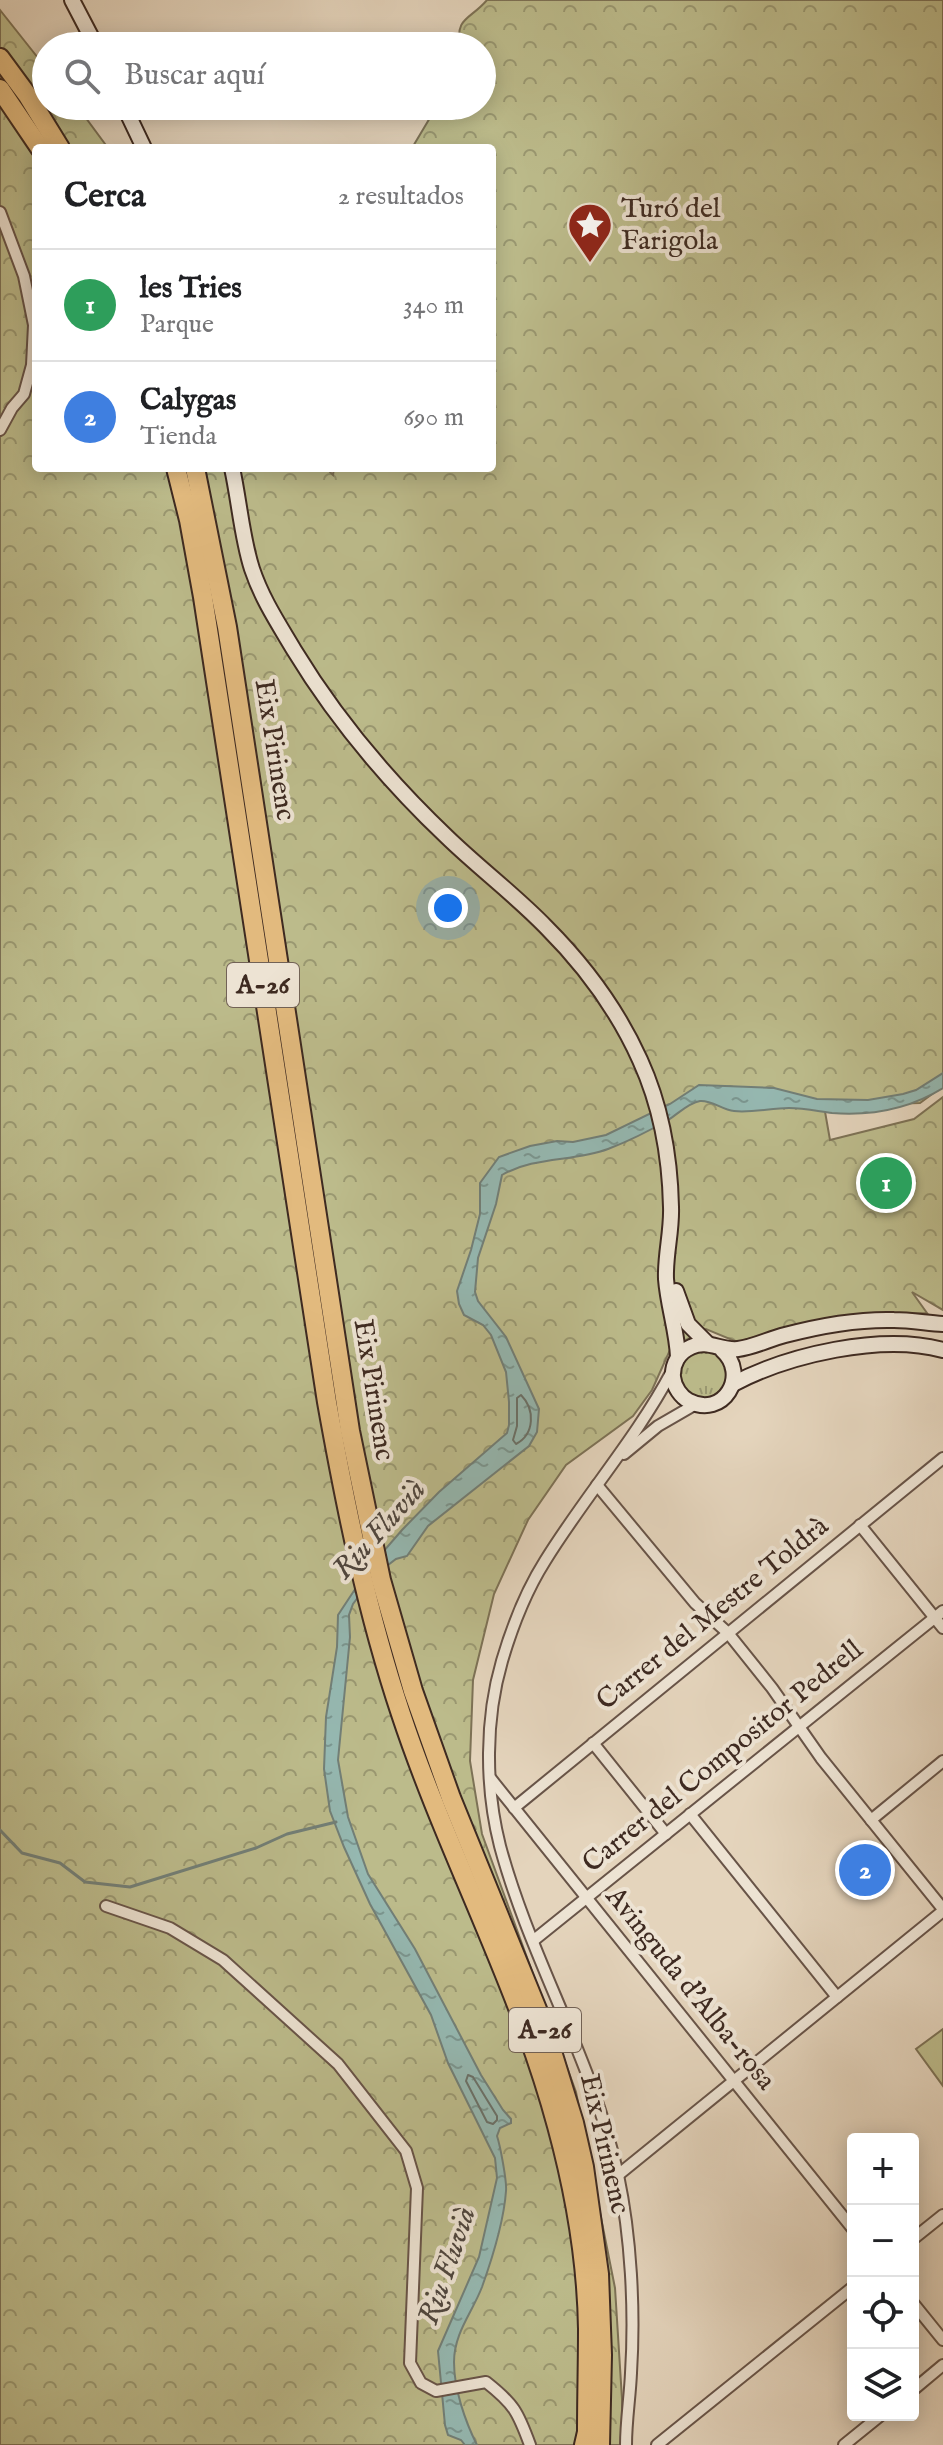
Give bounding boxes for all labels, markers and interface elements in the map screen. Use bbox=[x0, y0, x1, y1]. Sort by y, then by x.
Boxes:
search box bbox=[32, 32, 496, 120]
icon: search bbox=[60, 54, 104, 98]
text: Buscar aquí bbox=[124, 57, 265, 95]
text: Cerca bbox=[64, 175, 146, 218]
text: 2 resultados bbox=[338, 180, 464, 213]
place label: Turó del Farigola bbox=[621, 192, 721, 259]
place icon: Turó del Farigola bbox=[566, 201, 614, 264]
text: les Tries bbox=[140, 270, 242, 308]
text: 1 bbox=[85, 289, 95, 322]
text: 340 m bbox=[403, 289, 464, 322]
text: Parque bbox=[140, 308, 214, 341]
text: Calygas bbox=[140, 382, 236, 420]
text: 2 bbox=[84, 401, 96, 434]
text: 690 m bbox=[403, 401, 464, 434]
text: Tienda bbox=[140, 420, 217, 453]
street label: Eix Pirinenc bbox=[246, 677, 302, 823]
your location bbox=[428, 888, 468, 928]
road number: A-26 bbox=[227, 963, 299, 1007]
pin: 1 bbox=[860, 1153, 912, 1213]
street label: Eix Pirinenc bbox=[345, 1317, 401, 1463]
water label: Riu Fluvià bbox=[325, 1472, 435, 1588]
street label: Carrer del Mestre Toldrà bbox=[590, 1509, 837, 1718]
street label: Carrer del Compositor Pedrell bbox=[576, 1633, 871, 1881]
pin: 2 bbox=[839, 1840, 891, 1900]
street label: Avinguda d'Alba-rosa bbox=[597, 1879, 783, 2098]
road number: A-26 bbox=[509, 2008, 581, 2052]
street label: Eix Pirinenc bbox=[571, 2070, 637, 2218]
map controls bbox=[847, 2133, 919, 2421]
button: + bbox=[847, 2133, 919, 2205]
water label: Riu Fluvià bbox=[410, 2202, 486, 2330]
button: − bbox=[847, 2205, 919, 2277]
button: locate bbox=[847, 2277, 919, 2349]
button: layers bbox=[847, 2349, 919, 2421]

